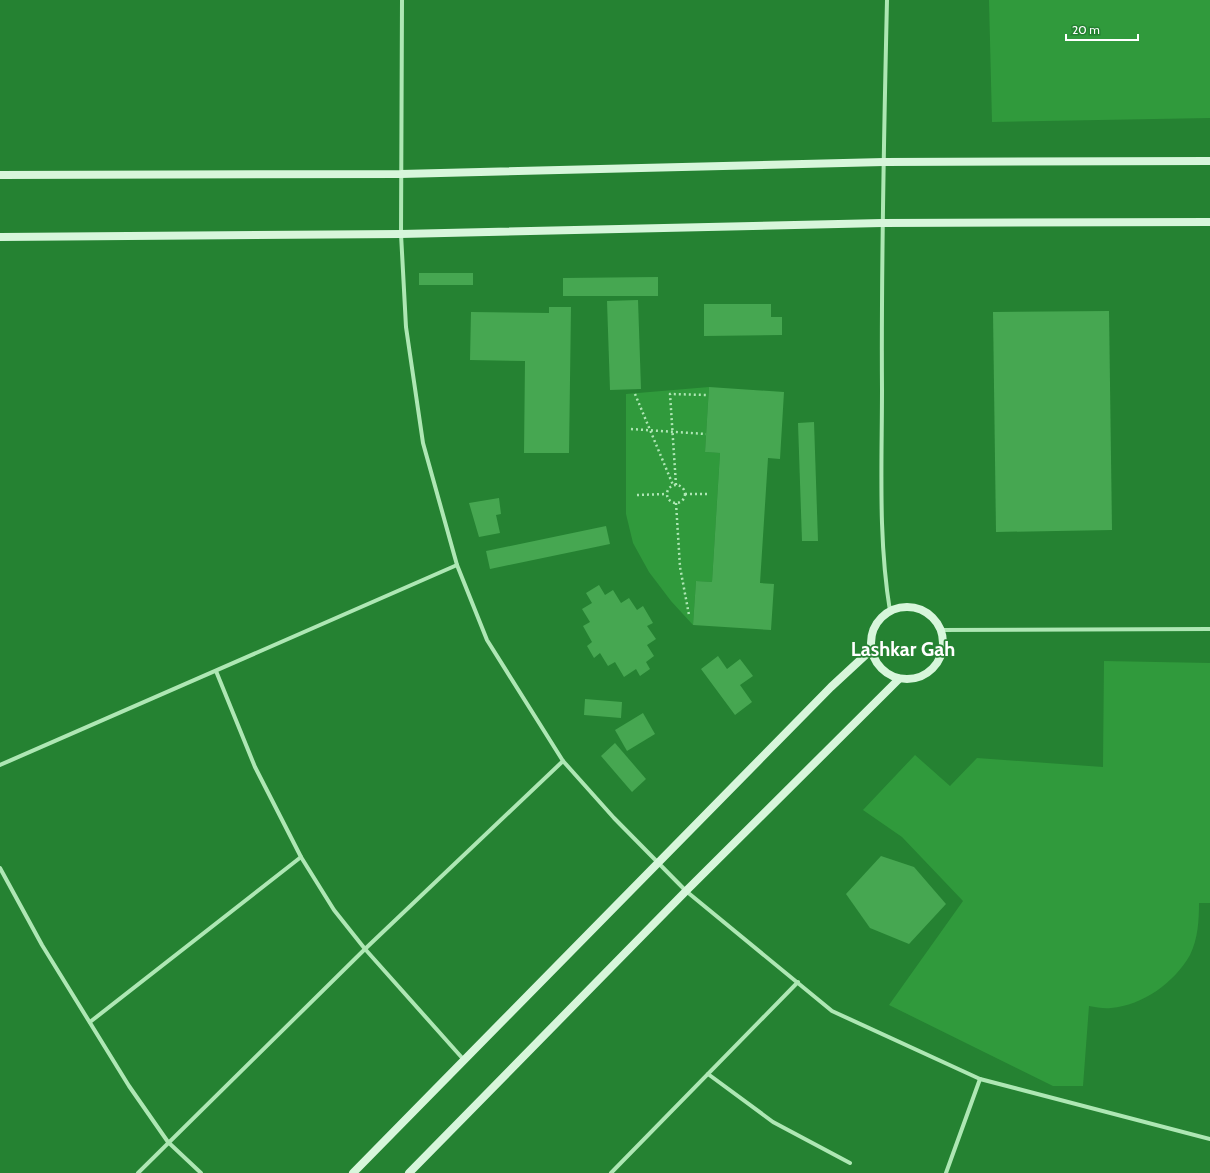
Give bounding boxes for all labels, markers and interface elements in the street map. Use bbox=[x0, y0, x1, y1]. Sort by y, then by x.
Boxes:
scale bar bbox=[1066, 16, 1138, 42]
text: 20 m bbox=[1072, 22, 1100, 37]
district label: Lashkar Gah bbox=[851, 637, 955, 661]

